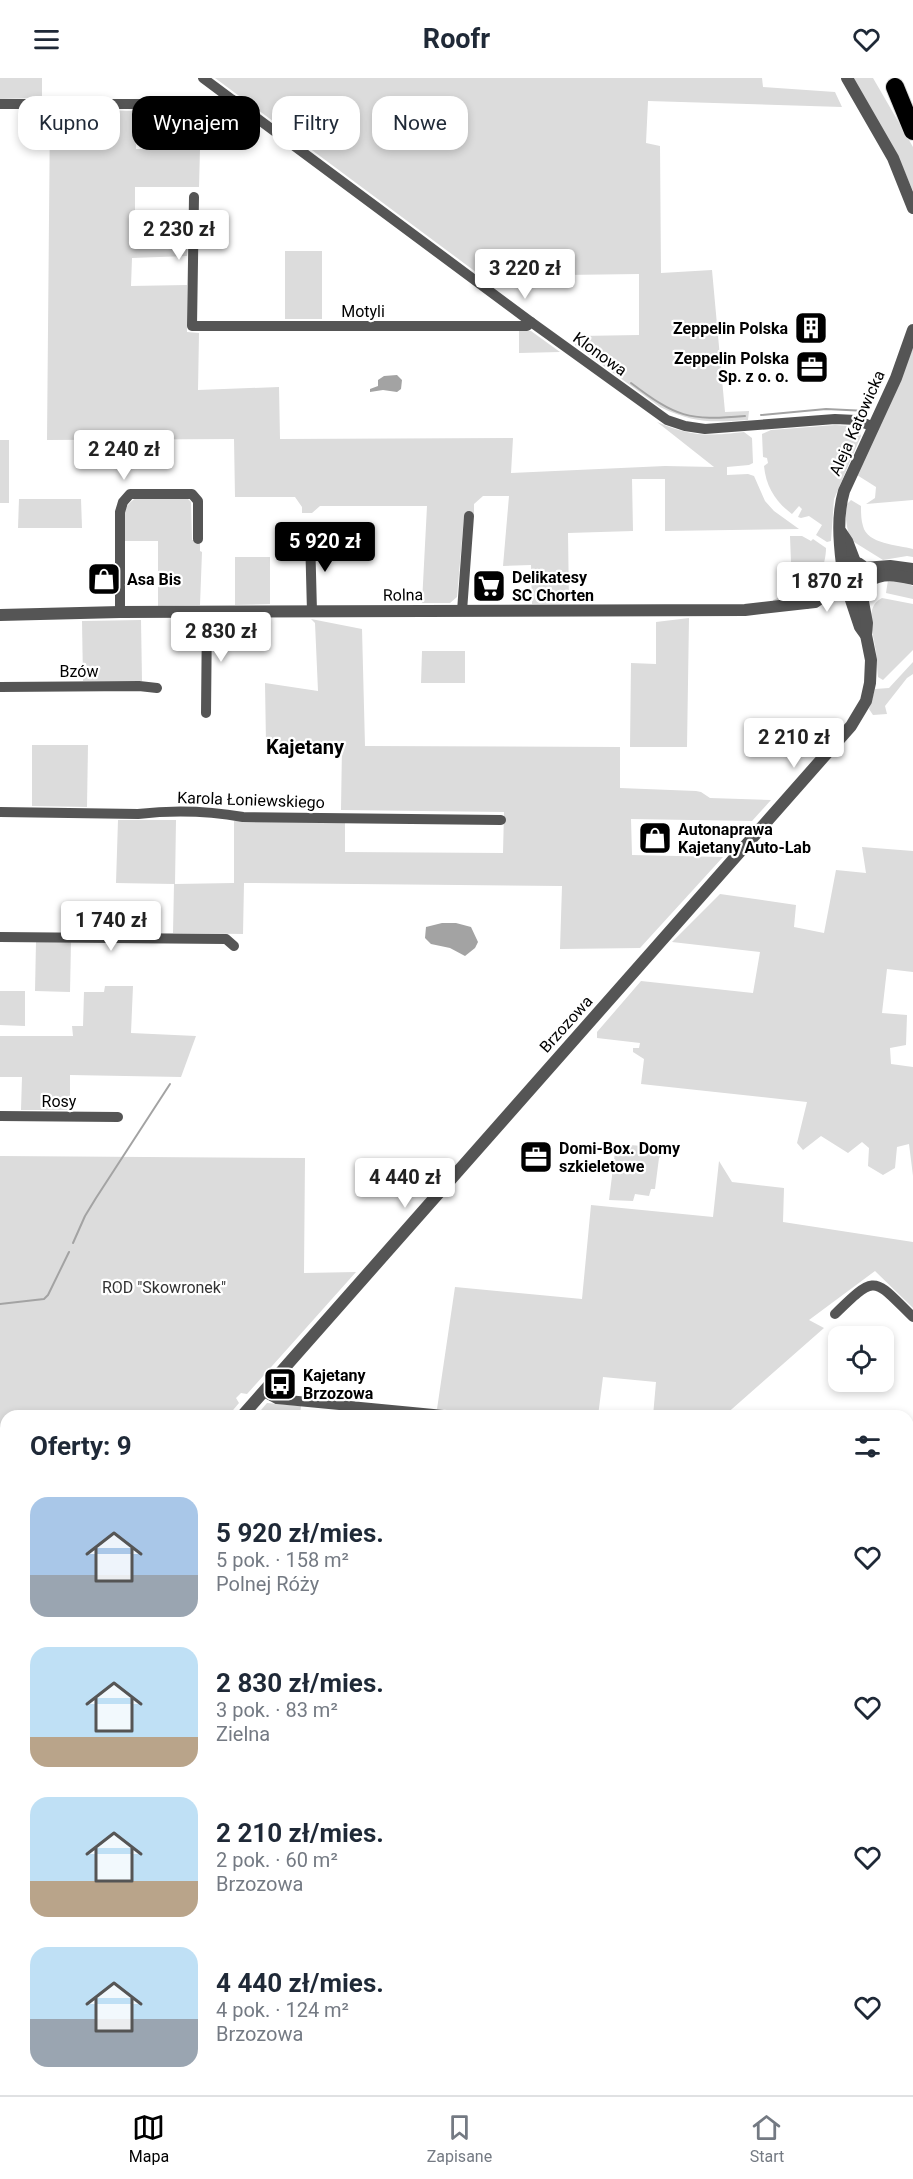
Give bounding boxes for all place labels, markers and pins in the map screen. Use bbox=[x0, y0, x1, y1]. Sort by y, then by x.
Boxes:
pin: 2 230 zł bbox=[117, 210, 241, 261]
pin: 3 220 zł bbox=[463, 249, 587, 300]
building icon: Zeppelin Polska bbox=[793, 310, 829, 346]
place label: Zeppelin Polska bbox=[673, 319, 788, 338]
place label: Zeppelin Polska Sp. z o. o. bbox=[674, 349, 789, 386]
office icon: Zeppelin Polska Sp. z o. o. bbox=[794, 349, 830, 385]
pin: 2 240 zł bbox=[62, 430, 186, 481]
pin: 5 920 zł bbox=[263, 522, 387, 573]
shop icon: Asa Bis bbox=[86, 561, 122, 597]
pin: 1 870 zł bbox=[765, 562, 889, 613]
supermarket icon: Delikatesy SC Chorten bbox=[471, 568, 507, 604]
place label: Delikatesy SC Chorten bbox=[512, 568, 594, 605]
place label: Asa Bis bbox=[127, 570, 181, 589]
pin: 2 830 zł bbox=[159, 612, 283, 663]
pin: 2 210 zł bbox=[732, 718, 856, 769]
shop icon: Autonaprawa Kajetany Auto-Lab bbox=[637, 820, 673, 856]
place label: Autonaprawa Kajetany Auto-Lab bbox=[678, 820, 811, 857]
pin: 1 740 zł bbox=[49, 901, 173, 952]
office icon: Domi-Box. Domy szkieletowe bbox=[518, 1139, 554, 1175]
place label: Domi-Box. Domy szkieletowe bbox=[559, 1139, 681, 1176]
pin: 4 440 zł bbox=[343, 1158, 467, 1209]
bus stop icon: Kajetany Brzozowa bbox=[262, 1366, 298, 1402]
place label: Kajetany Brzozowa bbox=[303, 1366, 374, 1403]

